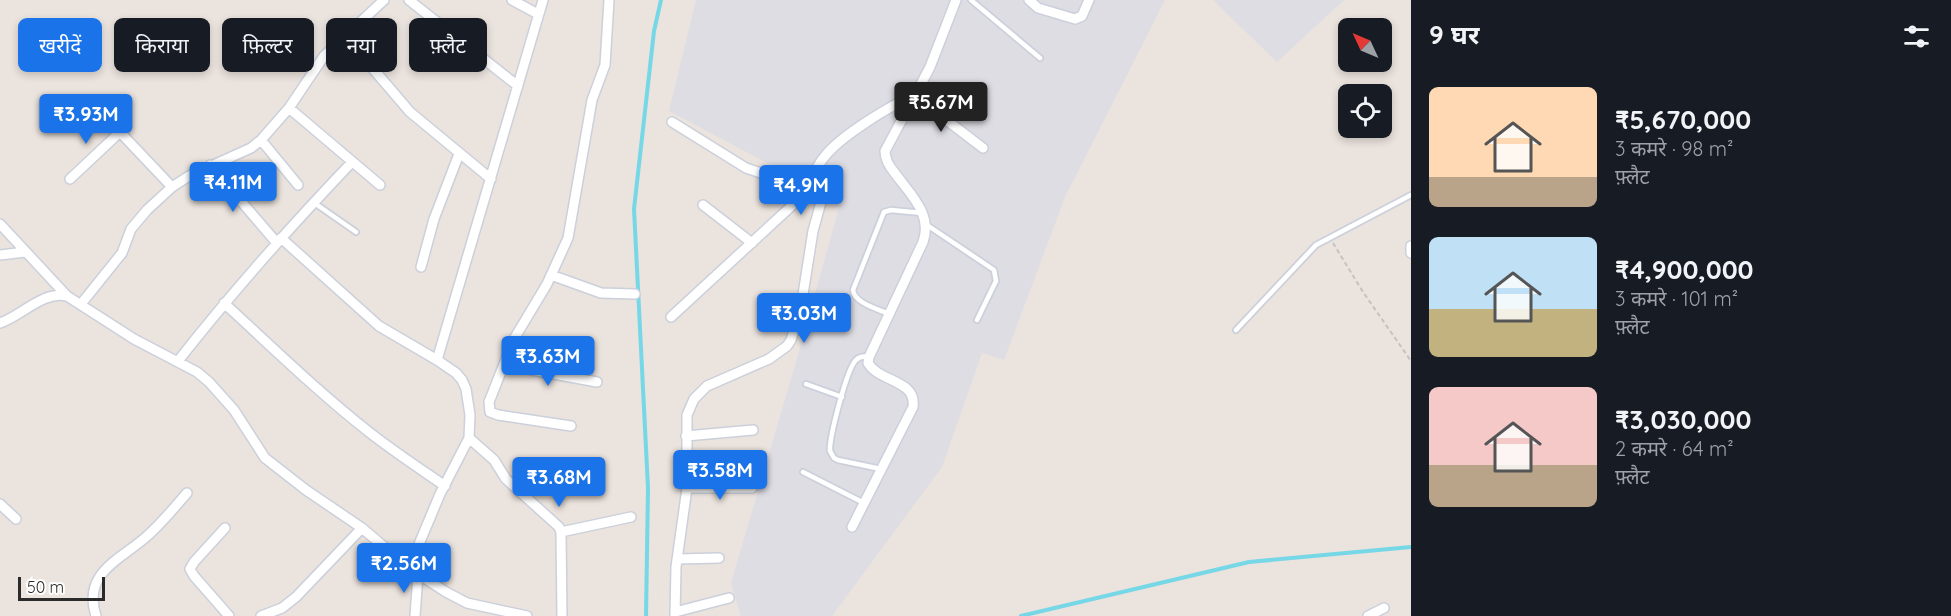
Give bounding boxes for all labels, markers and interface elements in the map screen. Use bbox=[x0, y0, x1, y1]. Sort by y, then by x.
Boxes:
chip: खरीदें bbox=[18, 18, 102, 72]
chip: किराया bbox=[114, 18, 210, 72]
chip: फ़िल्टर bbox=[222, 18, 314, 72]
chip: नया bbox=[326, 18, 397, 72]
chip: फ़्लैट bbox=[409, 18, 487, 72]
north arrow bbox=[1338, 18, 1392, 72]
map controls bbox=[1338, 18, 1392, 138]
text: 9 घर bbox=[1429, 18, 1479, 51]
icon: filters bbox=[1900, 20, 1933, 53]
pin: ₹5.67M bbox=[892, 82, 990, 133]
button: locate bbox=[1338, 84, 1392, 138]
text: ₹5.67M bbox=[908, 89, 974, 114]
pin: ₹3.93M bbox=[37, 94, 135, 145]
text: ₹3.93M bbox=[53, 101, 119, 126]
text: ₹5,670,000 bbox=[1615, 103, 1751, 136]
icon: home bbox=[1477, 111, 1549, 183]
text: 3 कमरे · 98 m² bbox=[1615, 136, 1733, 161]
pin: ₹4.11M bbox=[184, 162, 282, 213]
text: फ़्लैट bbox=[1615, 164, 1650, 189]
pin: ₹4.9M bbox=[759, 165, 843, 216]
text: ₹4.11M bbox=[204, 169, 262, 194]
text: ₹4.9M bbox=[773, 172, 829, 197]
text: ₹4,900,000 bbox=[1615, 253, 1754, 286]
icon: home bbox=[1477, 261, 1549, 333]
text: 3 कमरे · 101 m² bbox=[1615, 286, 1738, 311]
pin: ₹3.03M bbox=[755, 293, 853, 344]
text: ₹3.03M bbox=[771, 300, 837, 325]
text: फ़्लैट bbox=[1615, 314, 1650, 339]
pin: ₹3.63M bbox=[499, 336, 597, 387]
text: ₹3.63M bbox=[516, 343, 580, 368]
text: ₹3,030,000 bbox=[1615, 403, 1751, 436]
icon: home bbox=[1477, 411, 1549, 483]
text: 2 कमरे · 64 m² bbox=[1615, 436, 1734, 461]
pin: ₹3.58M bbox=[671, 450, 769, 501]
pin: ₹3.68M bbox=[510, 457, 608, 508]
text: ₹3.58M bbox=[687, 457, 753, 482]
text: ₹3.68M bbox=[526, 464, 592, 489]
text: फ़्लैट bbox=[1615, 464, 1650, 489]
pin: ₹2.56M bbox=[355, 543, 453, 594]
text: ₹2.56M bbox=[371, 550, 437, 575]
scale bar bbox=[18, 574, 105, 602]
text: 50 m bbox=[27, 577, 64, 597]

